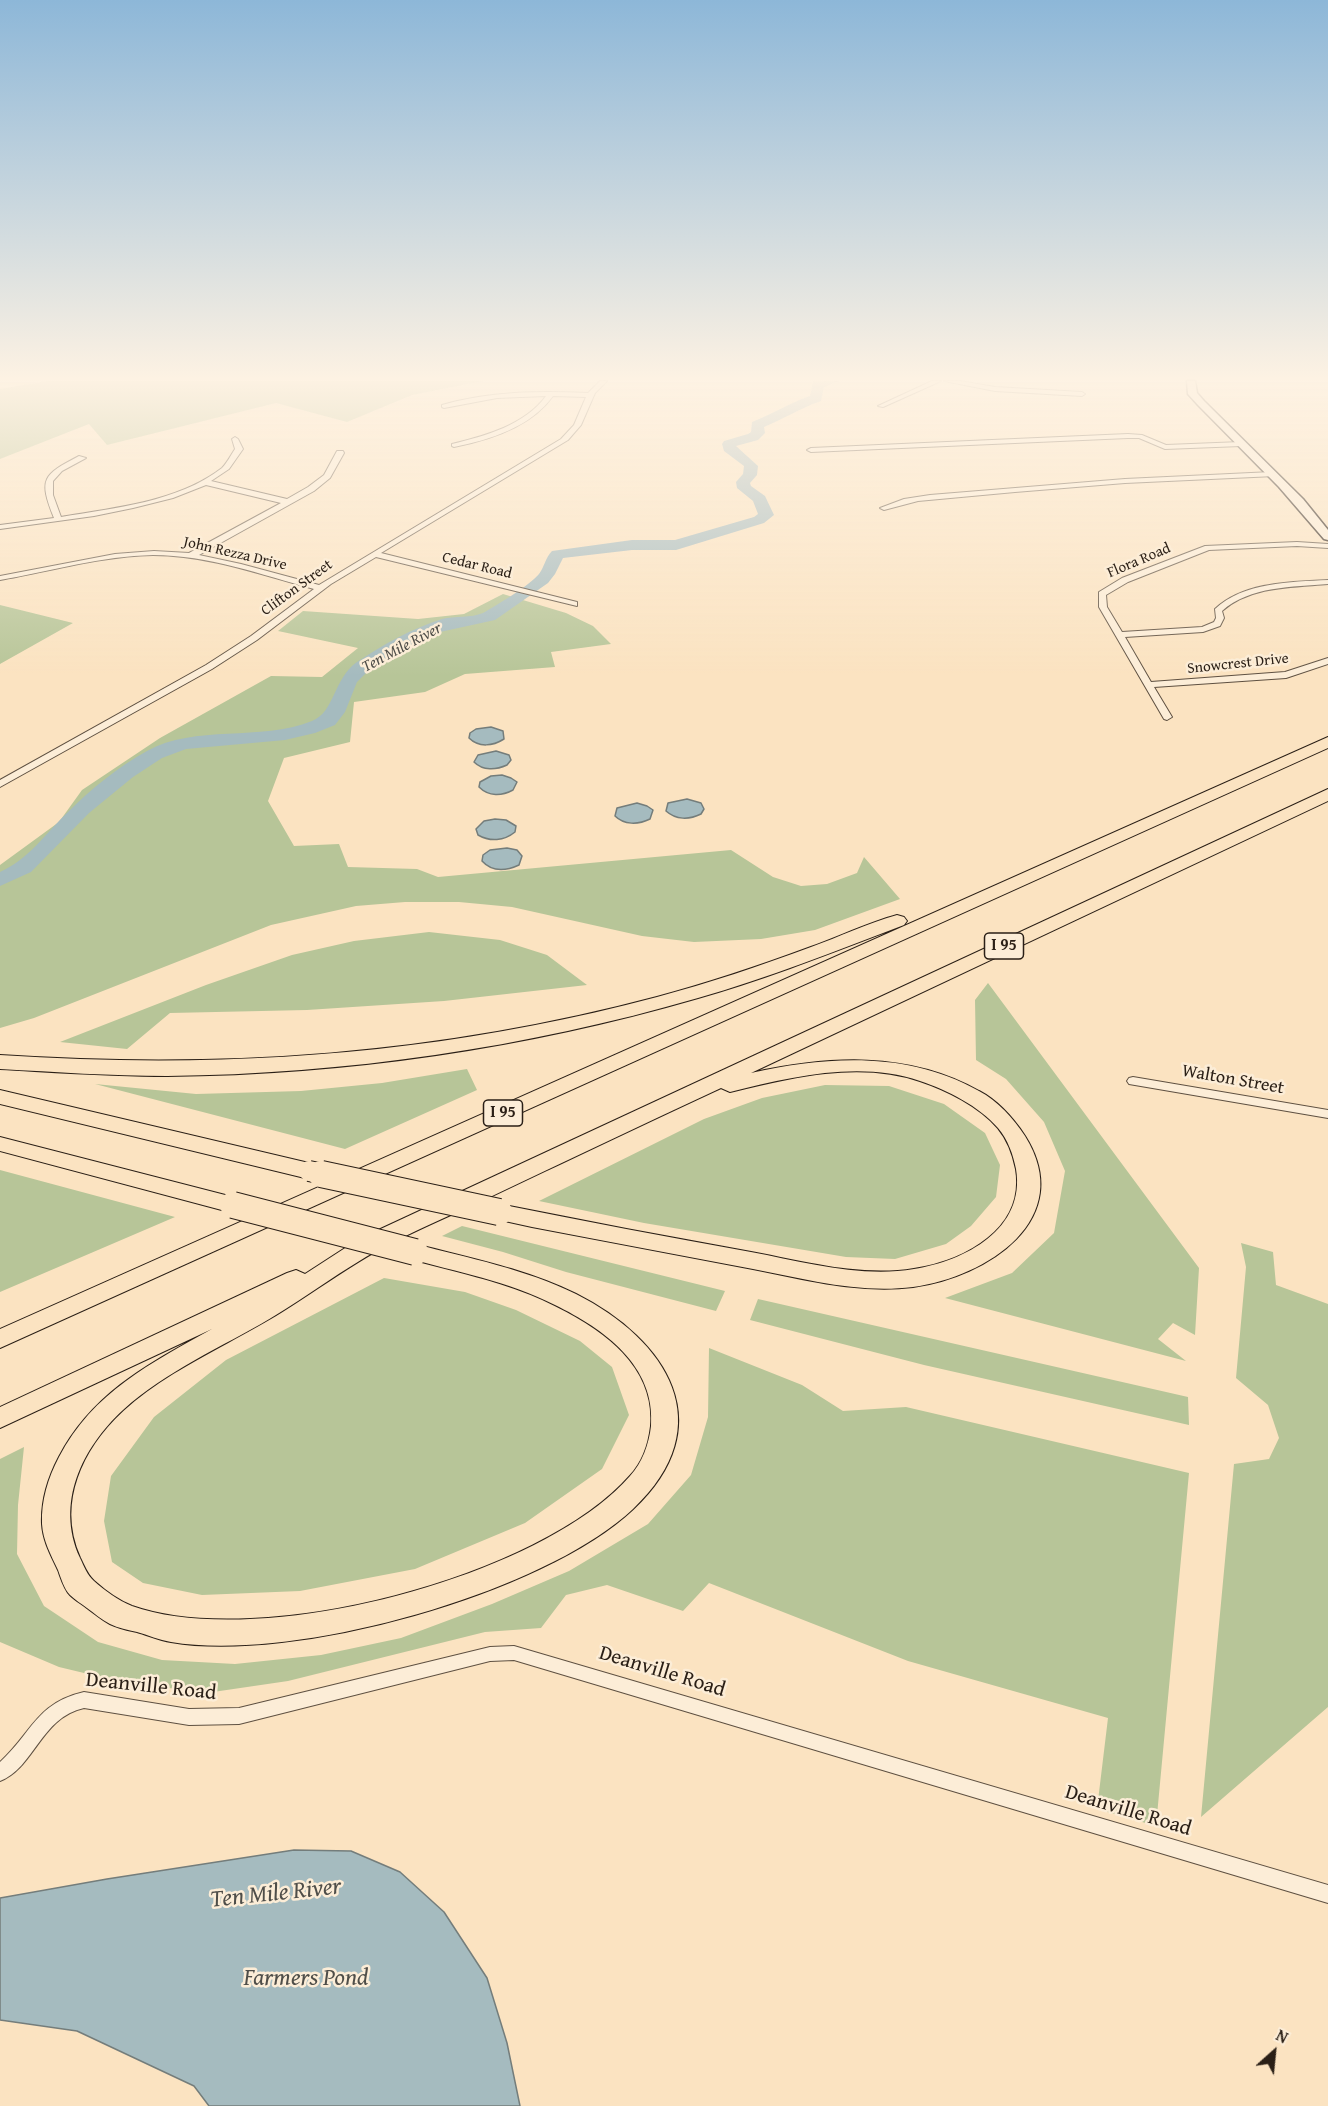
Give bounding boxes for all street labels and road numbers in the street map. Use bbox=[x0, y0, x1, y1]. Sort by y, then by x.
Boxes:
street label: John Rezza Drive bbox=[182, 533, 288, 575]
street label: Flora Road bbox=[1105, 540, 1173, 582]
street label: Cedar Road bbox=[440, 549, 514, 583]
street label: Clifton Street bbox=[258, 556, 336, 620]
street label: Snowcrest Drive bbox=[1187, 650, 1289, 678]
road number: I 95 bbox=[984, 933, 1024, 959]
street label: Walton Street bbox=[1180, 1060, 1286, 1100]
road number: I 95 bbox=[484, 1100, 522, 1126]
street label: Deanville Road bbox=[596, 1641, 728, 1703]
street label: Deanville Road bbox=[85, 1668, 217, 1706]
street label: Deanville Road bbox=[1062, 1780, 1194, 1842]

